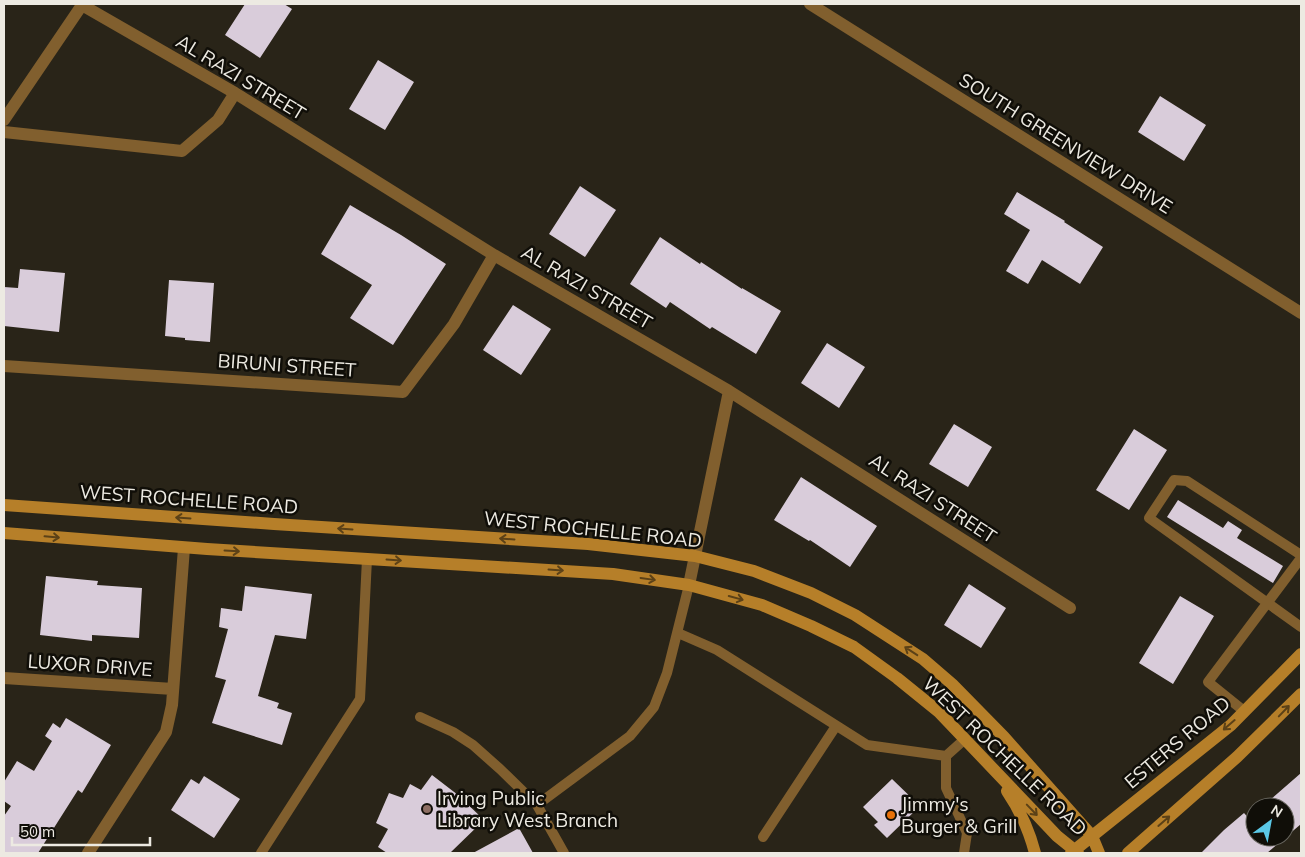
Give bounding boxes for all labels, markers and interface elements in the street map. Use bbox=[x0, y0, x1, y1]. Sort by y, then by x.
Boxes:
street label: AL RAZI STREET bbox=[172, 29, 311, 125]
street label: SOUTH GREENVIEW DRIVE bbox=[955, 67, 1177, 219]
street label: AL RAZI STREET bbox=[517, 240, 657, 334]
street label: BIRUNI STREET bbox=[217, 348, 358, 382]
street label: AL RAZI STREET bbox=[865, 448, 1002, 548]
street label: WEST ROCHELLE ROAD bbox=[79, 479, 299, 519]
street label: WEST ROCHELLE ROAD bbox=[483, 506, 703, 552]
one-way arrow bbox=[175, 513, 191, 522]
one-way arrow bbox=[338, 524, 354, 533]
one-way arrow bbox=[44, 532, 60, 542]
one-way arrow bbox=[500, 534, 516, 543]
one-way arrow bbox=[224, 546, 240, 555]
one-way arrow bbox=[386, 556, 402, 565]
one-way arrow bbox=[548, 566, 564, 575]
one-way arrow bbox=[640, 574, 656, 584]
one-way arrow bbox=[728, 593, 744, 603]
one-way arrow bbox=[905, 646, 919, 656]
street label: LUXOR DRIVE bbox=[27, 649, 153, 681]
street label: WEST ROCHELLE ROAD bbox=[918, 671, 1092, 841]
street label: ESTERS ROAD bbox=[1119, 691, 1235, 793]
one-way arrow bbox=[1278, 705, 1290, 718]
one-way arrow bbox=[1223, 719, 1236, 731]
place label: Irving Public Library West Branch bbox=[437, 786, 618, 832]
place label: Jimmy's Burger & Grill bbox=[901, 792, 1017, 838]
north arrow bbox=[1245, 797, 1295, 847]
text: N bbox=[1268, 801, 1286, 821]
marker: Irving Public Library West Branch bbox=[421, 803, 433, 815]
one-way arrow bbox=[1026, 804, 1038, 816]
marker: Jimmy's Burger & Grill bbox=[885, 809, 897, 821]
scale bar bbox=[12, 814, 150, 846]
one-way arrow bbox=[1158, 815, 1171, 827]
text: 50 m bbox=[20, 822, 55, 841]

